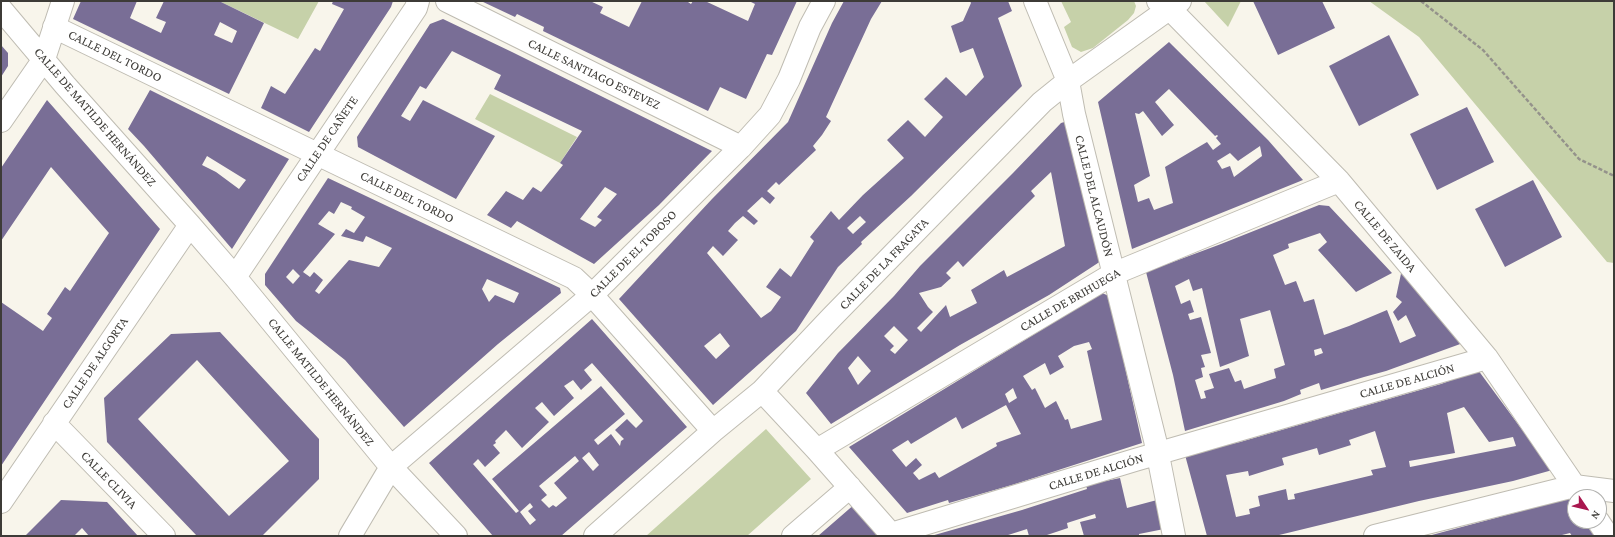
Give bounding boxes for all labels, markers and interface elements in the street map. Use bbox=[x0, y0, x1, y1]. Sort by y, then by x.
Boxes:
street label: CALLE DEL TORDO bbox=[66, 27, 164, 85]
street label: CALLE SANTIAGO ESTEVEZ bbox=[525, 35, 663, 113]
street label: CALLE DE MATILDE HERNÁNDEZ bbox=[31, 44, 159, 190]
street label: CALLE DE CAÑETE bbox=[293, 93, 361, 185]
street label: CALLE DEL ALCAUDÓN bbox=[1071, 133, 1117, 259]
street label: CALLE DEL TORDO bbox=[358, 168, 456, 226]
street label: CALLE DE ZAIDA bbox=[1350, 197, 1420, 275]
street label: CALLE DE EL TOBOSO bbox=[586, 207, 680, 301]
street label: CALLE DE LA FRAGATA bbox=[836, 215, 932, 313]
street label: CALLE DE BRIHUEGA bbox=[1017, 265, 1123, 335]
street label: CALLE DE ALGORTA bbox=[59, 314, 131, 412]
street label: CALLE MATILDE HERNÁNDEZ bbox=[264, 315, 378, 449]
street label: CALLE DE ALCIÓN bbox=[1358, 360, 1456, 402]
street label: CALLE CLIVIA bbox=[78, 448, 140, 512]
street label: CALLE DE ALCIÓN bbox=[1047, 450, 1145, 494]
north arrow bbox=[1567, 489, 1607, 529]
text: N bbox=[1589, 509, 1603, 522]

